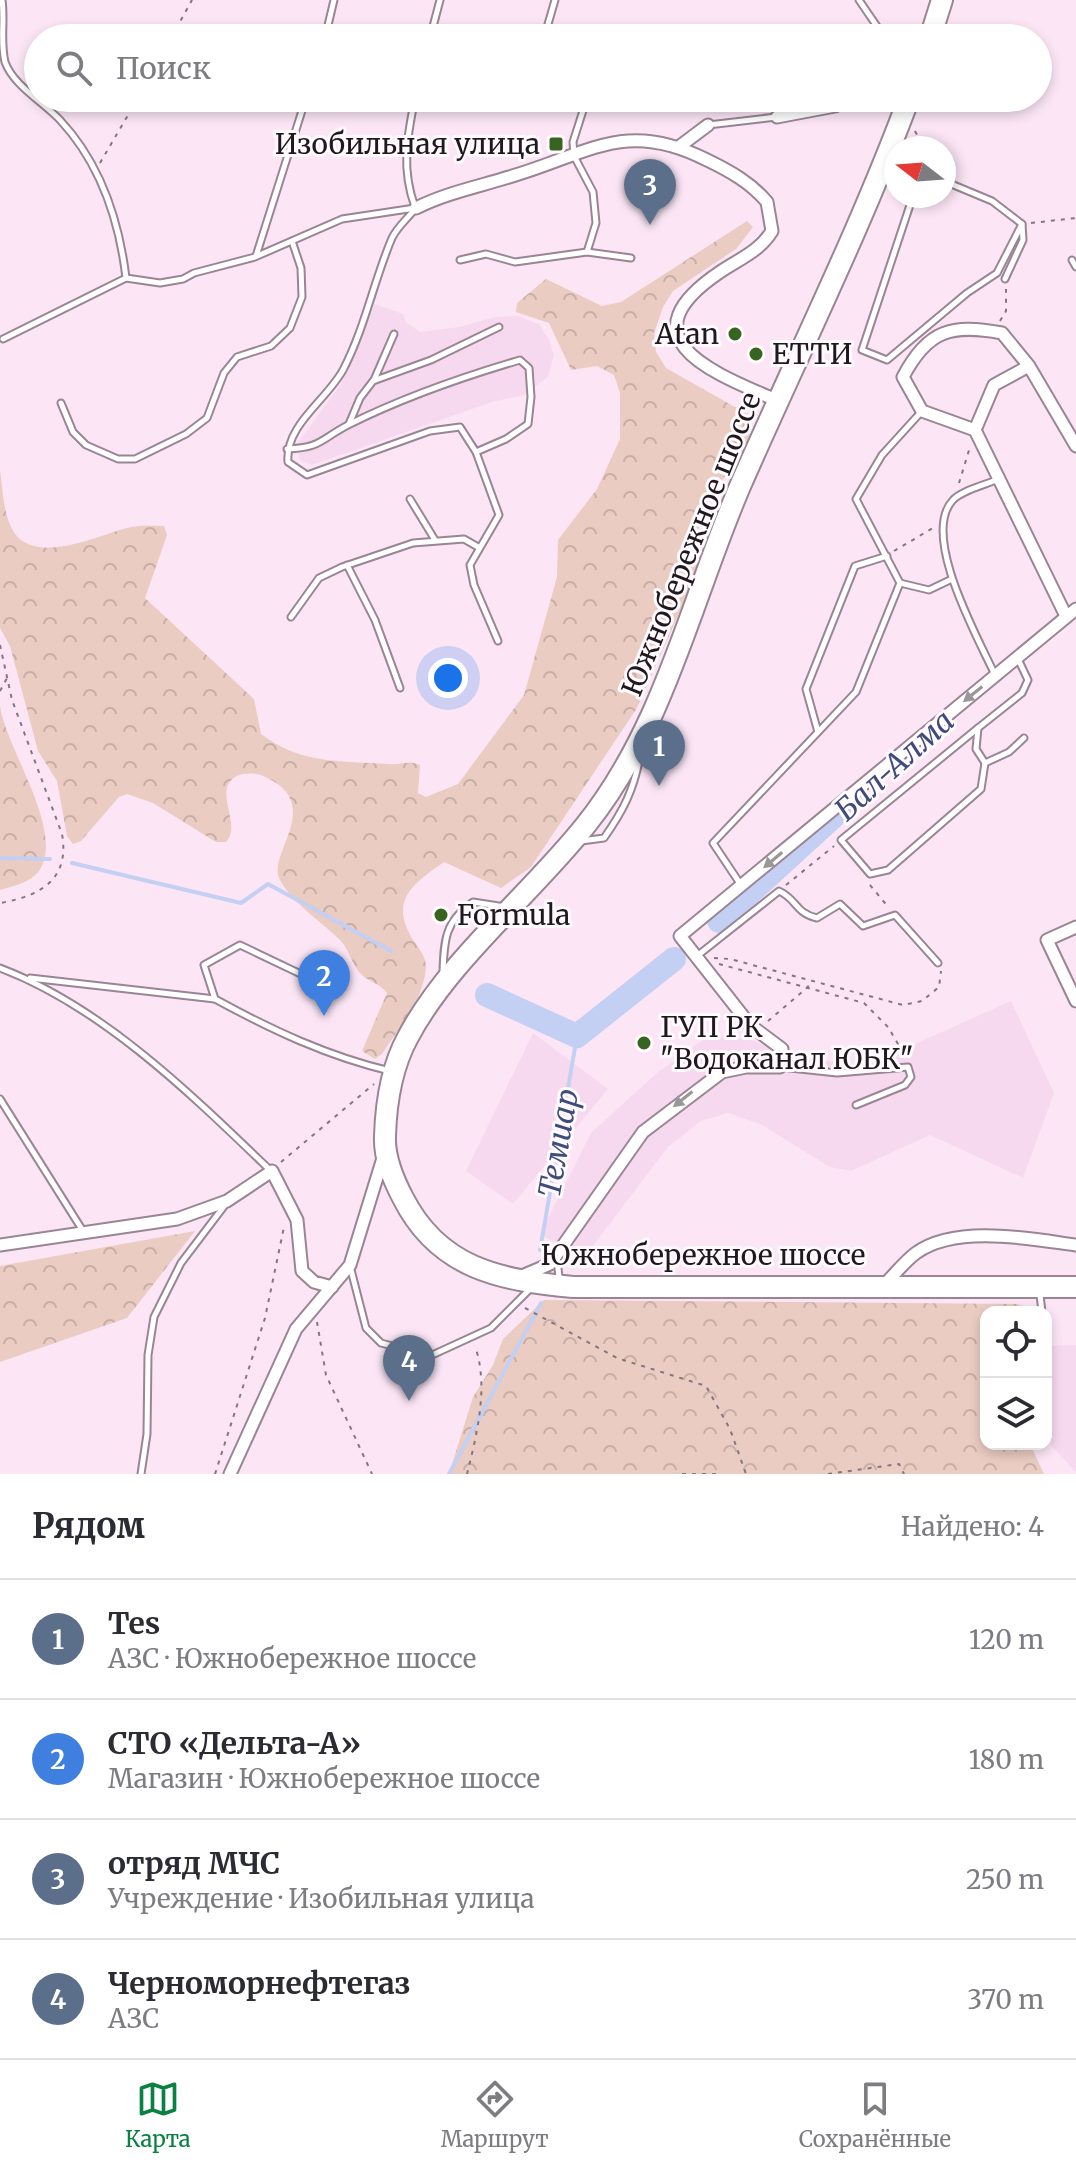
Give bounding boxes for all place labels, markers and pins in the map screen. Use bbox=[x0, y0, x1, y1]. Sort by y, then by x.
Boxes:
place label: Изобильная улица bbox=[275, 126, 540, 162]
marker: Изобильная улица bbox=[547, 135, 565, 153]
pin: 3 bbox=[624, 159, 676, 225]
place label: Atan bbox=[654, 316, 719, 352]
marker: Atan bbox=[726, 325, 744, 343]
place label: ЕТТИ bbox=[772, 336, 853, 372]
marker: ЕТТИ bbox=[747, 345, 765, 363]
pin: 1 bbox=[633, 720, 685, 786]
place label: Formula bbox=[457, 897, 570, 933]
marker: Formula bbox=[432, 906, 450, 924]
pin: 2 bbox=[298, 950, 350, 1016]
place label: ГУП РК "Водоканал ЮБК" bbox=[660, 1009, 914, 1077]
marker: ГУП РК "Водоканал ЮБК" bbox=[635, 1034, 653, 1052]
pin: 4 bbox=[383, 1335, 435, 1401]

